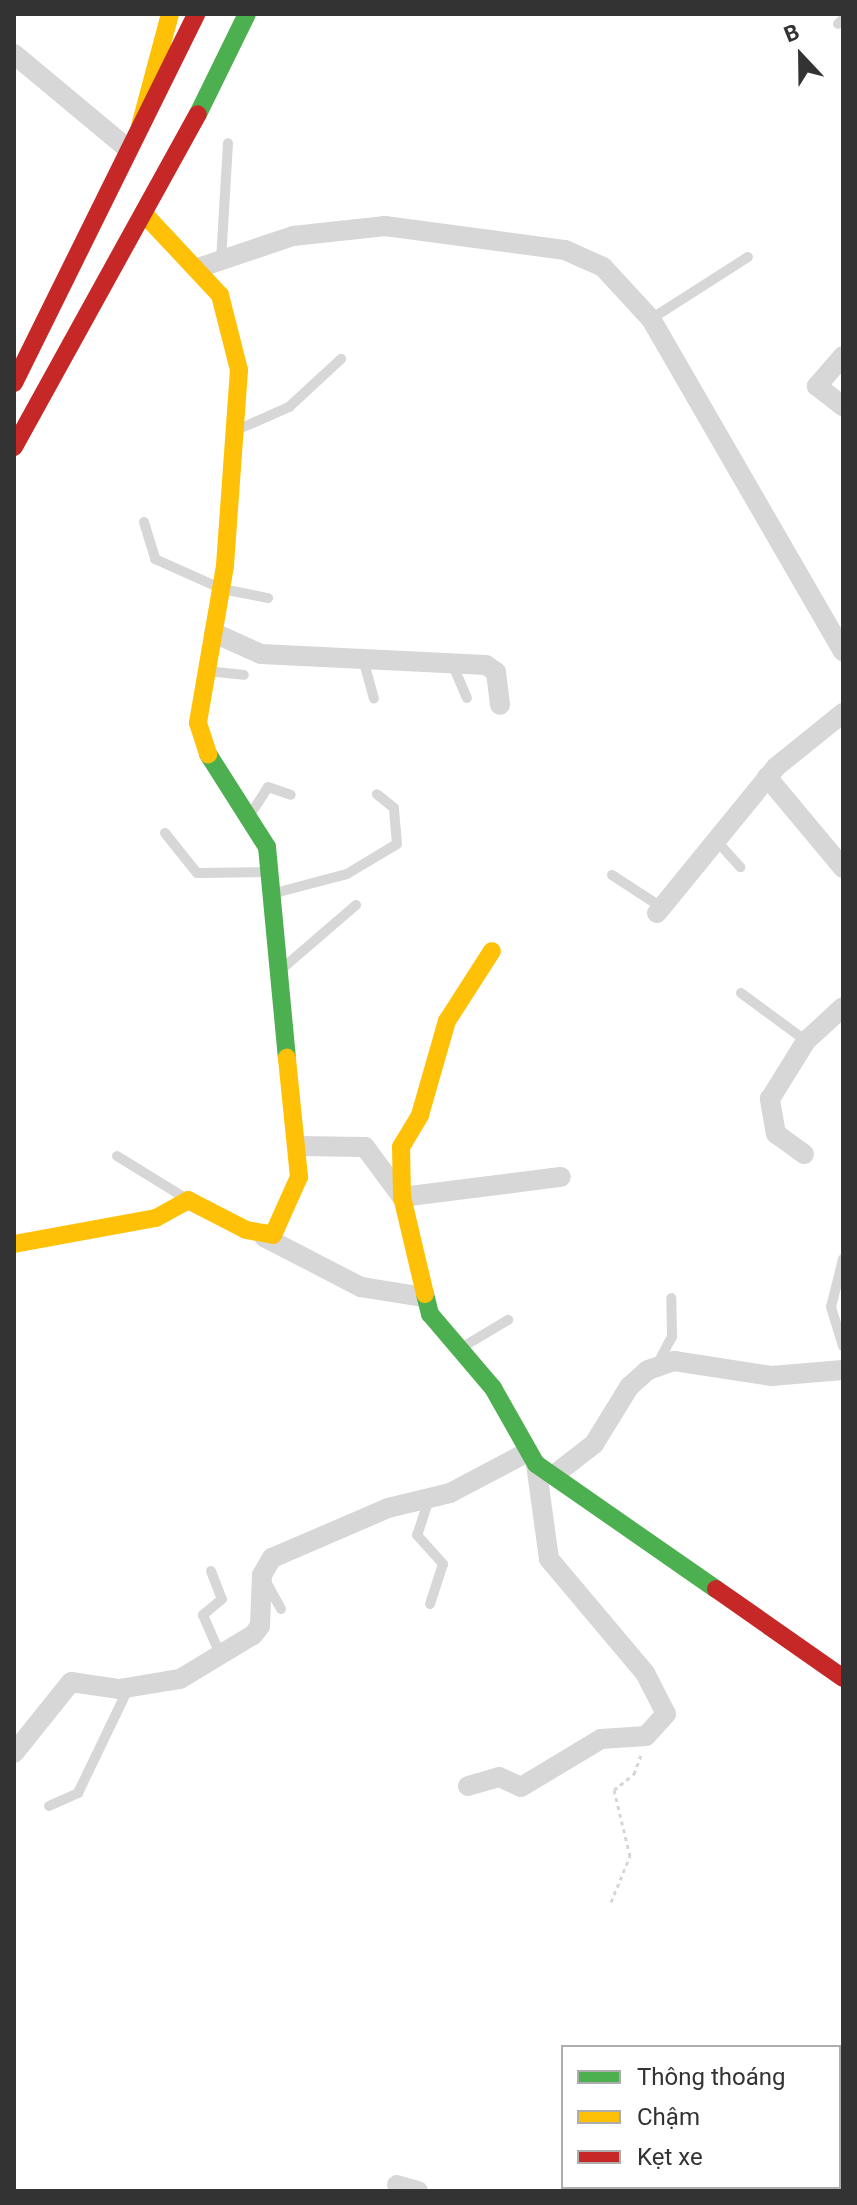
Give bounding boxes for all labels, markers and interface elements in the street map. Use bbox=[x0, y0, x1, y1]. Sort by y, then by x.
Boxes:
north arrow bbox=[761, 16, 841, 96]
text: B bbox=[781, 19, 803, 48]
legend bbox=[561, 2045, 841, 2189]
text: Thông thoáng bbox=[637, 2063, 785, 2091]
text: Chậm bbox=[637, 2103, 700, 2131]
text: Kẹt xe bbox=[637, 2143, 703, 2171]

